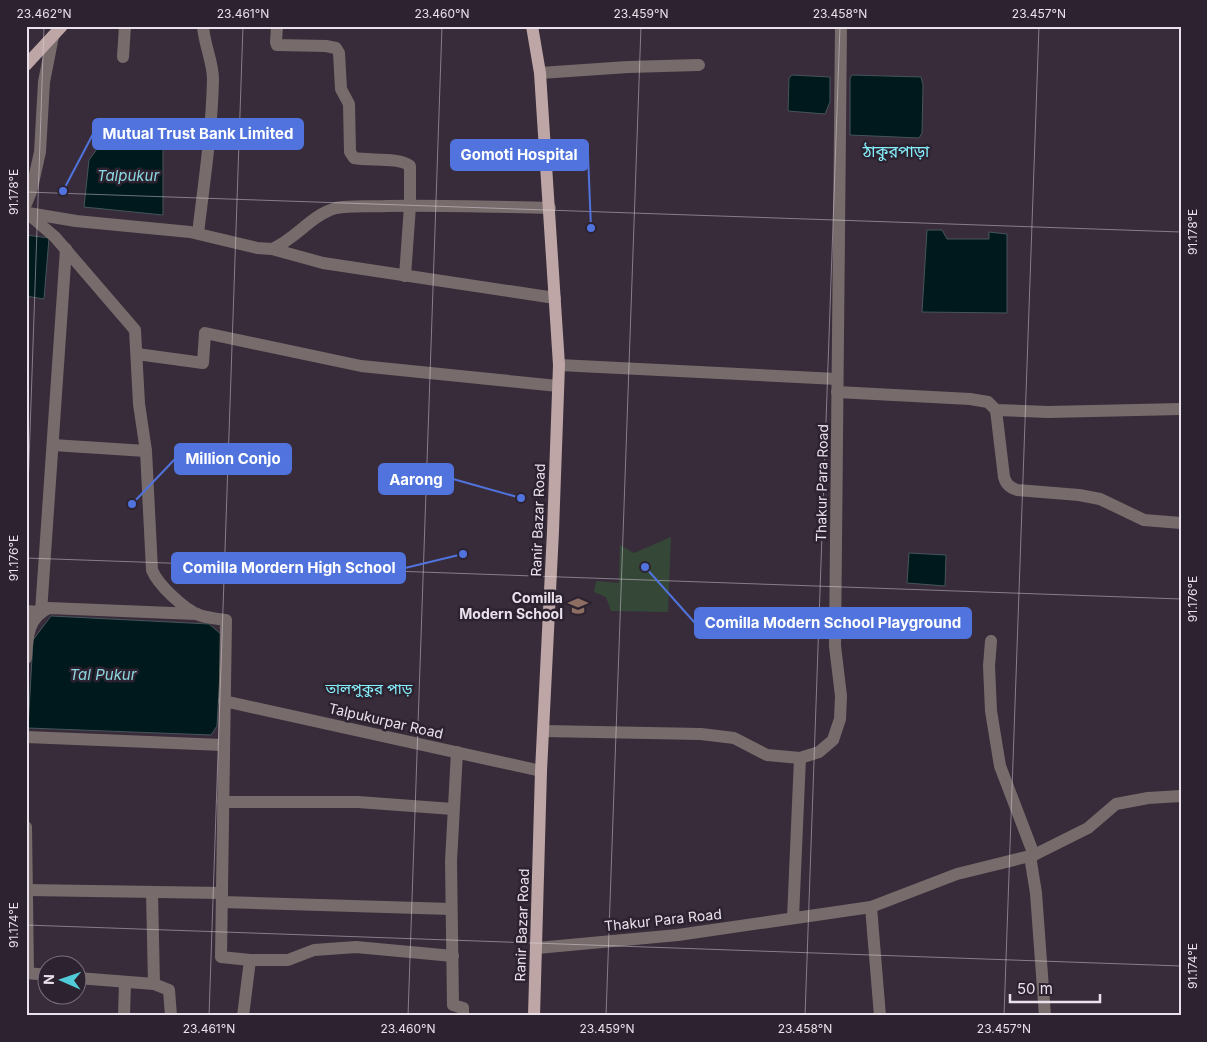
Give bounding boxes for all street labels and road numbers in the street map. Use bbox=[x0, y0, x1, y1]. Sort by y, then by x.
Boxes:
street label: Thakur Para Road bbox=[812, 424, 831, 542]
street label: Ranir Bazar Road bbox=[527, 463, 548, 577]
street label: Talpukurpar Road bbox=[327, 699, 445, 742]
street label: Ranir Bazar Road bbox=[511, 868, 532, 982]
street label: Thakur Para Road bbox=[603, 905, 723, 934]

